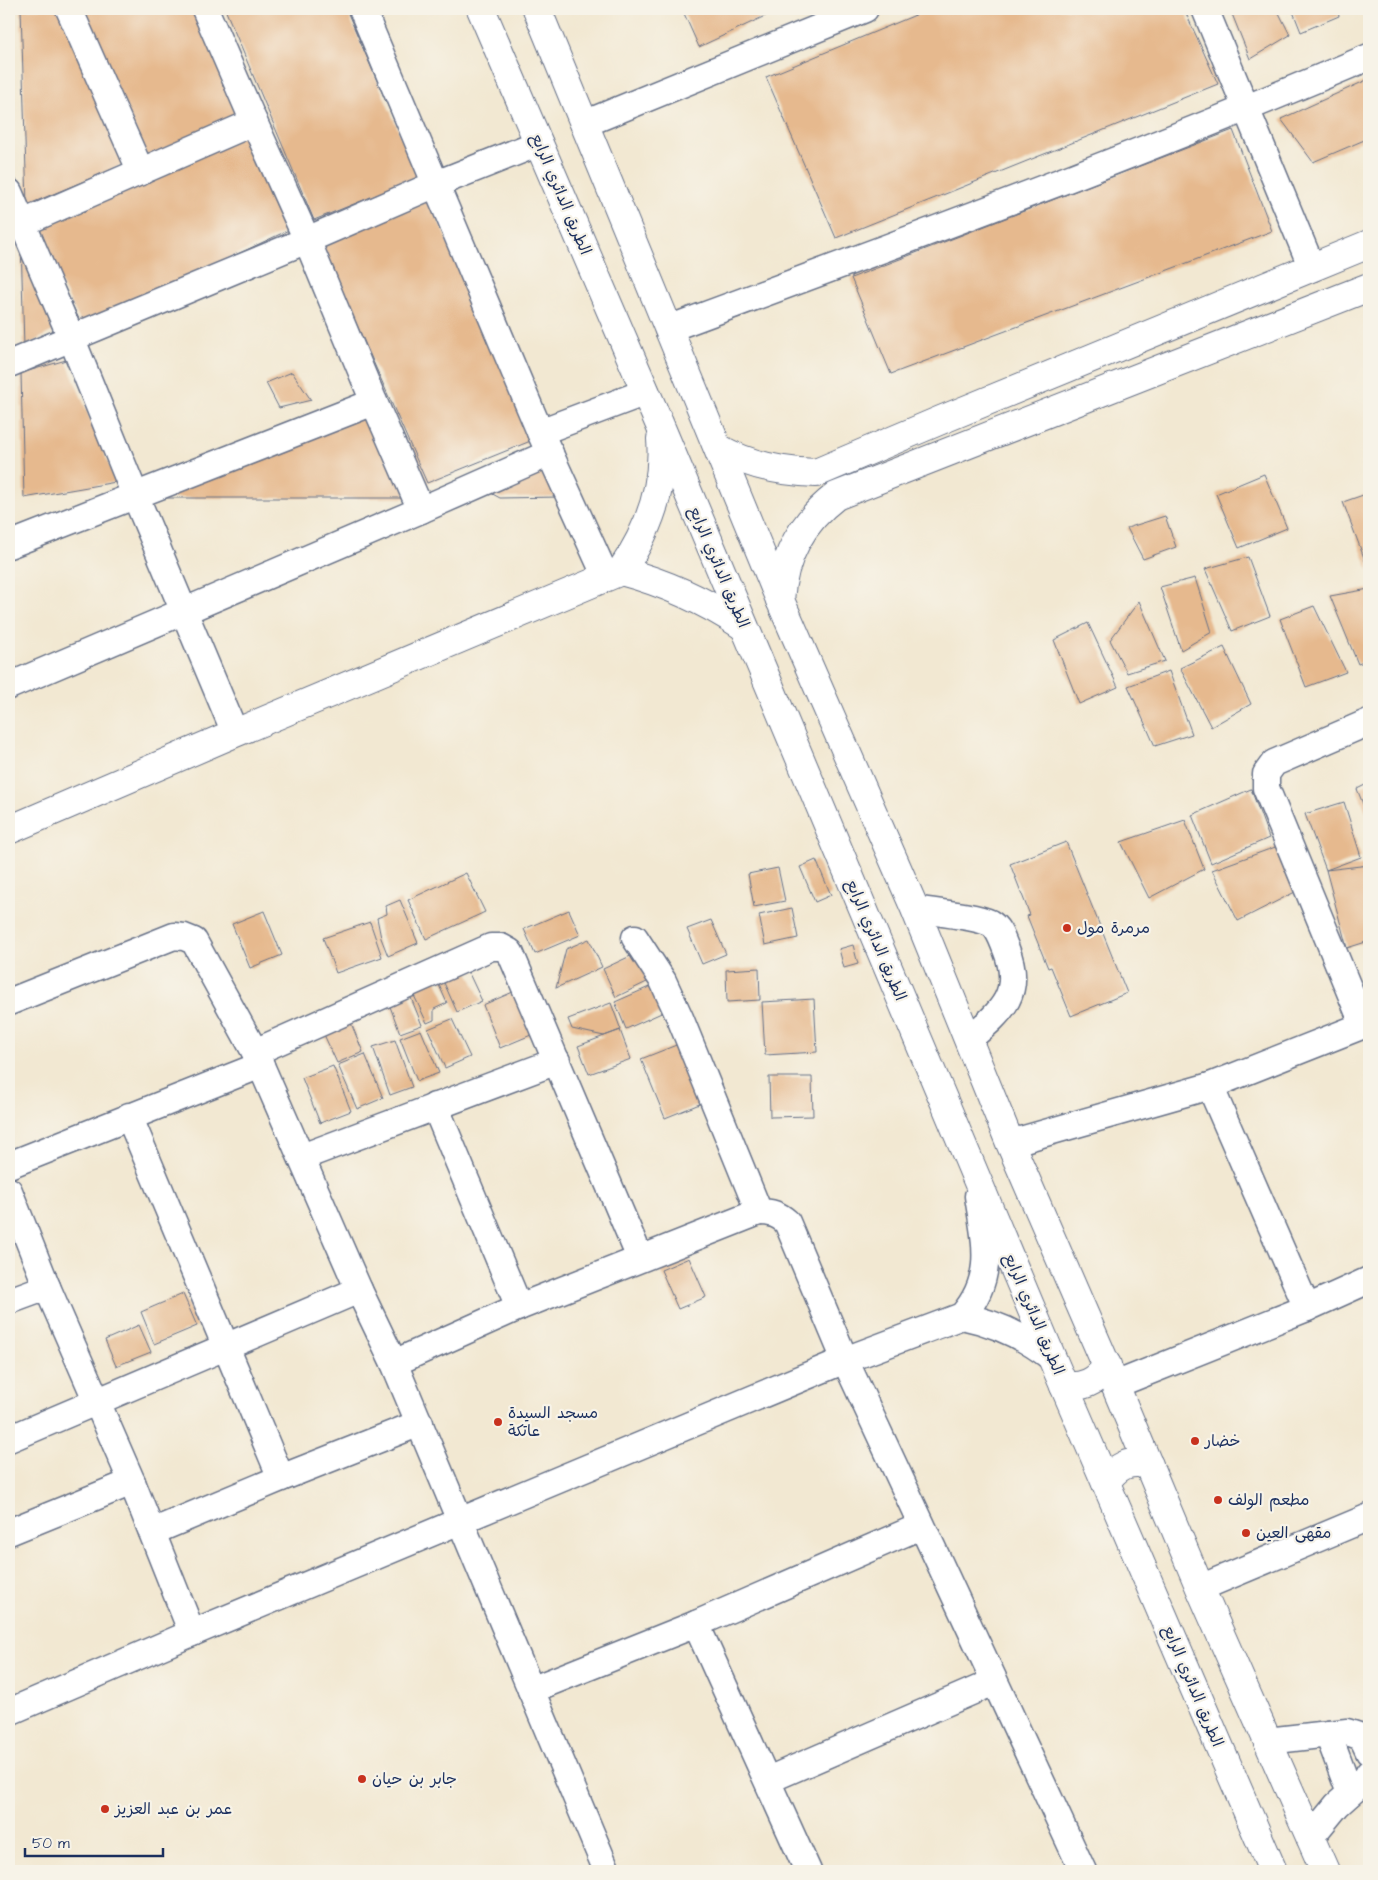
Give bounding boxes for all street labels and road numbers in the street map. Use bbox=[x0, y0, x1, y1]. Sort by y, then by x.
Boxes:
street label: الطريق الدائري الرابع bbox=[525, 130, 597, 258]
street label: الطريق الدائري الرابع bbox=[683, 503, 755, 631]
street label: الطريق الدائري الرابع bbox=[840, 876, 912, 1004]
street label: الطريق الدائري الرابع bbox=[998, 1250, 1070, 1378]
street label: الطريق الدائري الرابع bbox=[1157, 1622, 1229, 1750]

